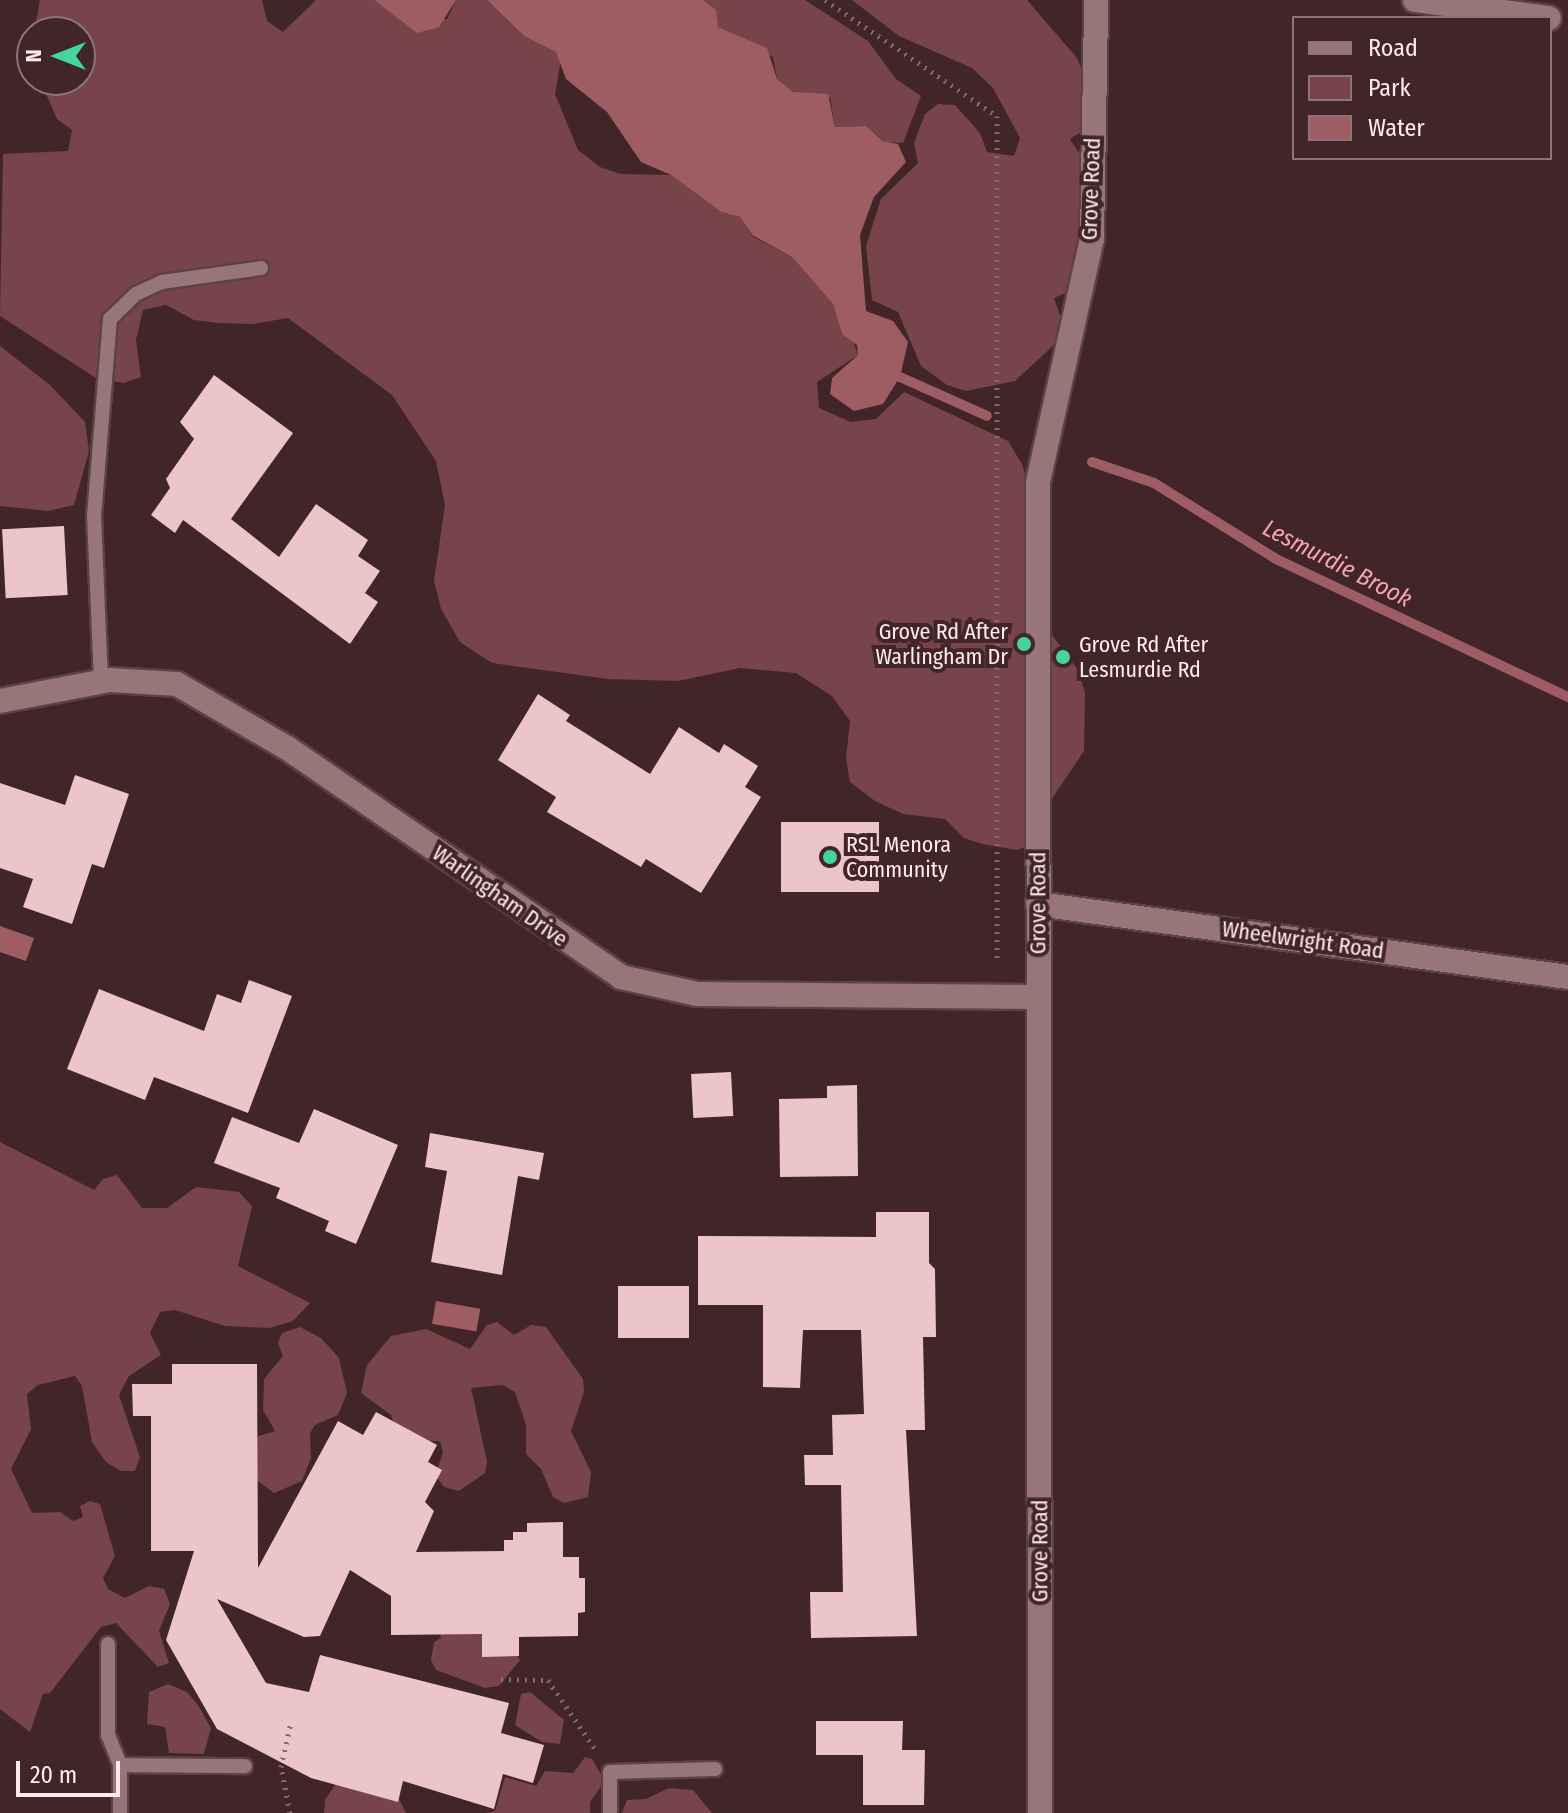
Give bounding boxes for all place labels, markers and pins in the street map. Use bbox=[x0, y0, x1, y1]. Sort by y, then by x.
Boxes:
place label: Grove Rd After Warlingham Dr bbox=[876, 618, 1008, 670]
place label: Grove Rd After Lesmurdie Rd bbox=[1079, 631, 1208, 682]
marker: Grove Rd After Warlingham Dr bbox=[1015, 635, 1033, 653]
marker: Grove Rd After Lesmurdie Rd bbox=[1054, 648, 1072, 666]
place label: RSL Menora Community bbox=[846, 831, 951, 882]
marker: RSL Menora Community bbox=[821, 848, 839, 866]

